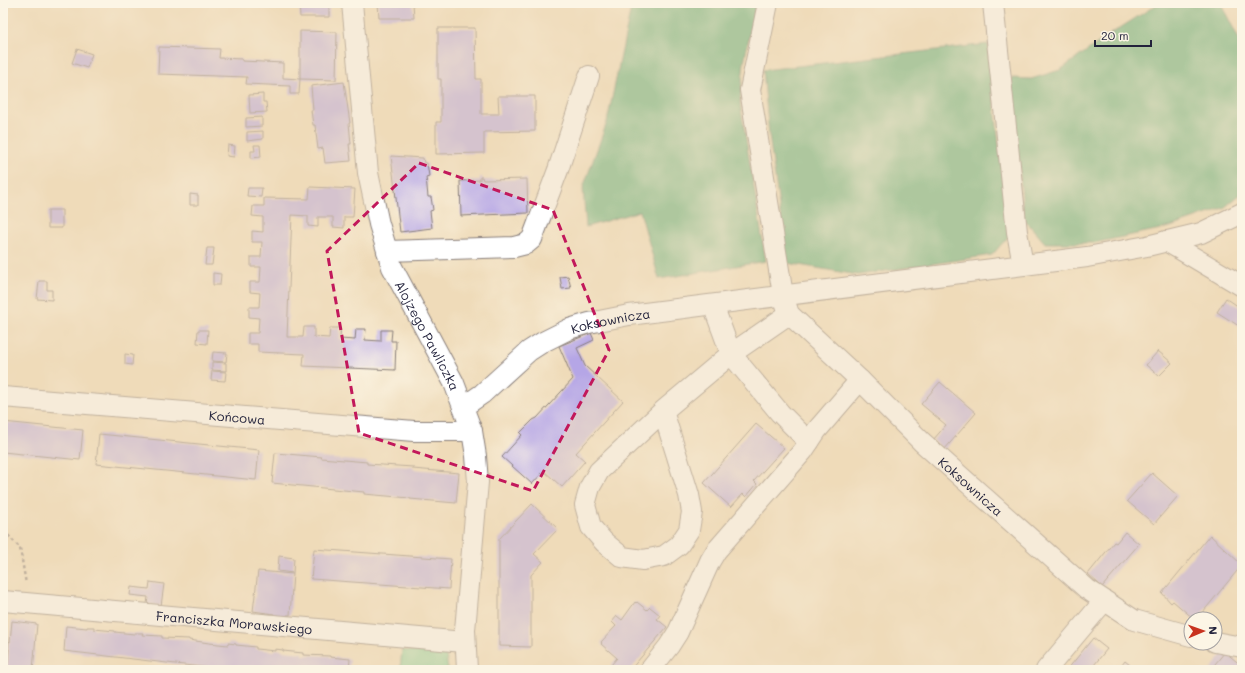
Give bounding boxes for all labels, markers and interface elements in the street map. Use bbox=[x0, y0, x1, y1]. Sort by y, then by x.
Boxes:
scale bar bbox=[1095, 22, 1151, 48]
text: 20 m bbox=[1101, 27, 1129, 43]
street label: Alojzego Pawliczka bbox=[392, 277, 464, 392]
street label: Koksownicza bbox=[569, 304, 651, 337]
street label: Końcowa bbox=[208, 406, 266, 427]
street label: Koksownicza bbox=[935, 453, 1007, 519]
street label: Franciszka Morawskiego bbox=[155, 606, 313, 637]
north arrow bbox=[1183, 611, 1223, 651]
text: N bbox=[1206, 626, 1221, 635]

